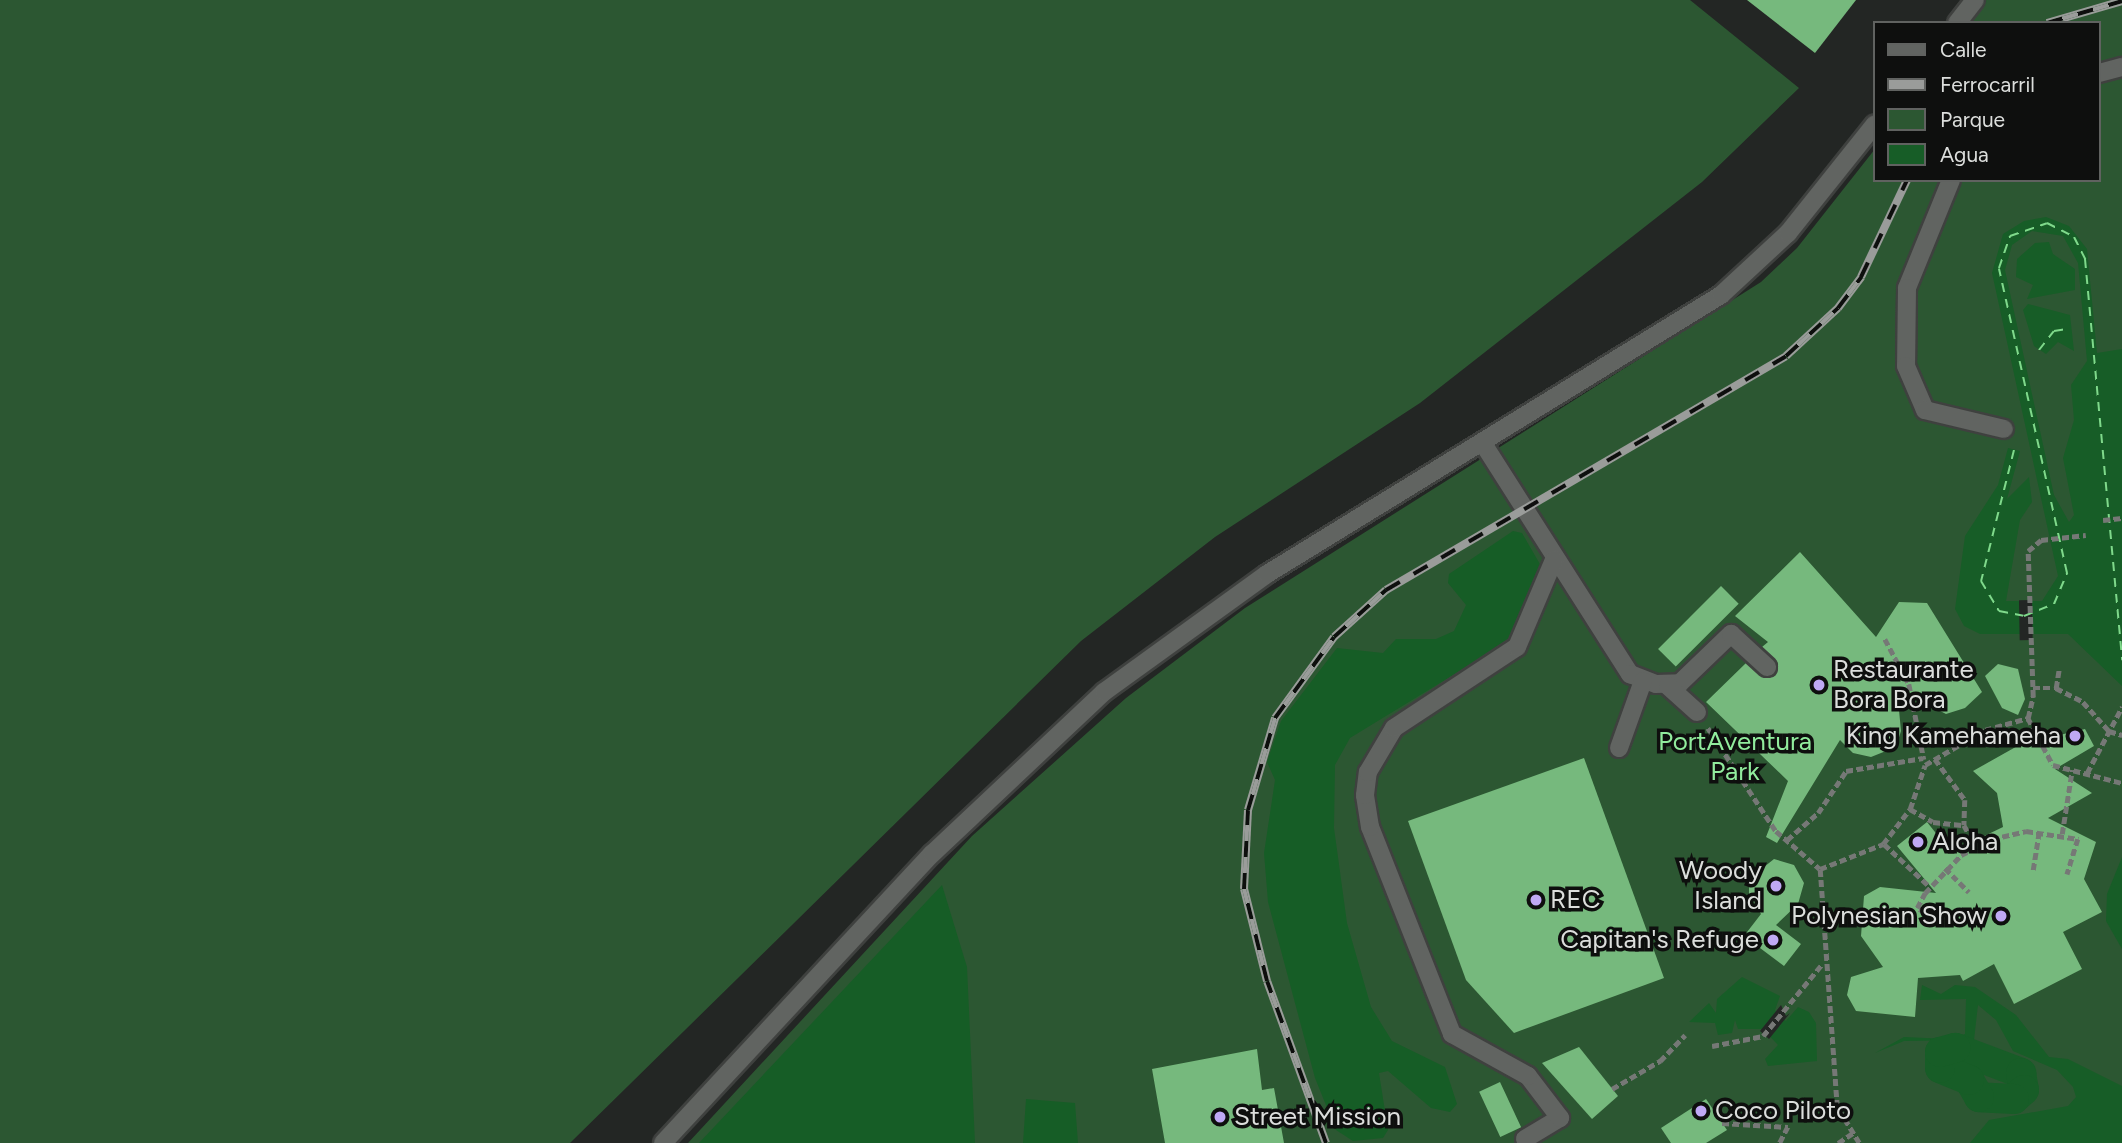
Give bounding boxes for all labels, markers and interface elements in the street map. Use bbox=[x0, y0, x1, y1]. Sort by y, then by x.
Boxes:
legend bbox=[1874, 21, 2101, 182]
text: Calle bbox=[1940, 37, 1987, 62]
text: Ferrocarril bbox=[1940, 72, 2035, 97]
text: Parque bbox=[1940, 107, 2005, 132]
text: Agua bbox=[1940, 142, 1989, 167]
place label: Restaurante Bora Bora bbox=[1833, 654, 1974, 716]
marker: Restaurante Bora Bora bbox=[1811, 677, 1827, 693]
place label: King Kamehameha bbox=[1846, 720, 2061, 752]
park label: PortAventura Park bbox=[1658, 726, 1812, 788]
marker: King Kamehameha bbox=[2067, 728, 2083, 744]
place label: Aloha bbox=[1932, 826, 1998, 858]
marker: Aloha bbox=[1910, 834, 1926, 850]
place label: Woody Island bbox=[1679, 855, 1762, 917]
marker: Woody Island bbox=[1768, 878, 1784, 894]
place label: REC bbox=[1550, 884, 1600, 916]
marker: REC bbox=[1528, 892, 1544, 908]
place label: Polynesian Show bbox=[1791, 900, 1987, 932]
marker: Polynesian Show bbox=[1993, 908, 2009, 924]
place label: Capitan's Refuge bbox=[1560, 924, 1759, 956]
marker: Capitan's Refuge bbox=[1765, 932, 1781, 948]
place label: Coco Piloto bbox=[1715, 1095, 1851, 1127]
place label: Street Mission bbox=[1234, 1101, 1401, 1133]
marker: Coco Piloto bbox=[1693, 1103, 1709, 1119]
marker: Street Mission bbox=[1212, 1109, 1228, 1125]

